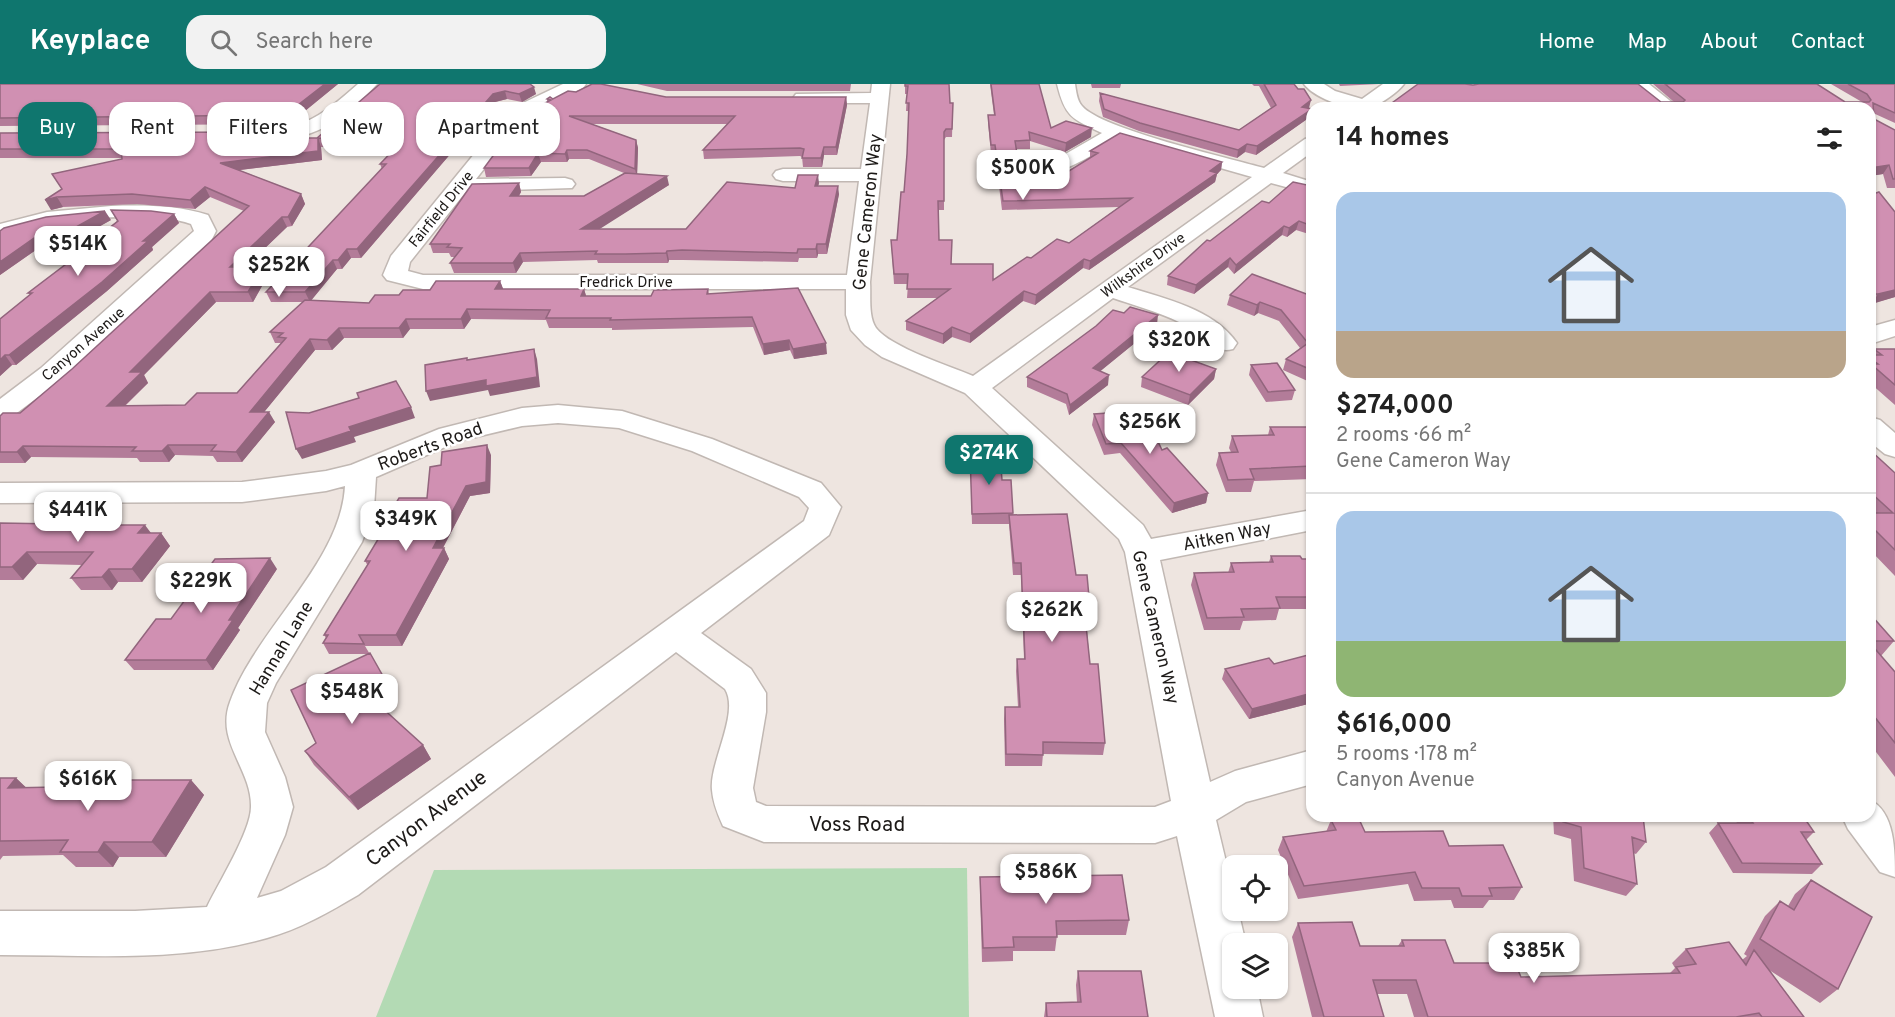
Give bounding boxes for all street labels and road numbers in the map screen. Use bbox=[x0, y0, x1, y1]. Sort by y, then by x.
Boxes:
street label: Gene Cameron Way bbox=[849, 133, 888, 292]
street label: Fairfield Drive bbox=[405, 168, 479, 252]
street label: Wilkshire Drive bbox=[1098, 229, 1190, 303]
street label: Fredrick Drive bbox=[579, 274, 673, 293]
street label: Canyon Avenue bbox=[39, 304, 129, 386]
street label: Roberts Road bbox=[375, 418, 486, 477]
street label: Aitken Way bbox=[1181, 518, 1274, 557]
street label: Gene Cameron Way bbox=[1126, 548, 1183, 707]
street label: Hannah Lane bbox=[245, 597, 319, 700]
street label: Canyon Avenue bbox=[361, 765, 493, 874]
street label: Voss Road bbox=[809, 812, 905, 839]

